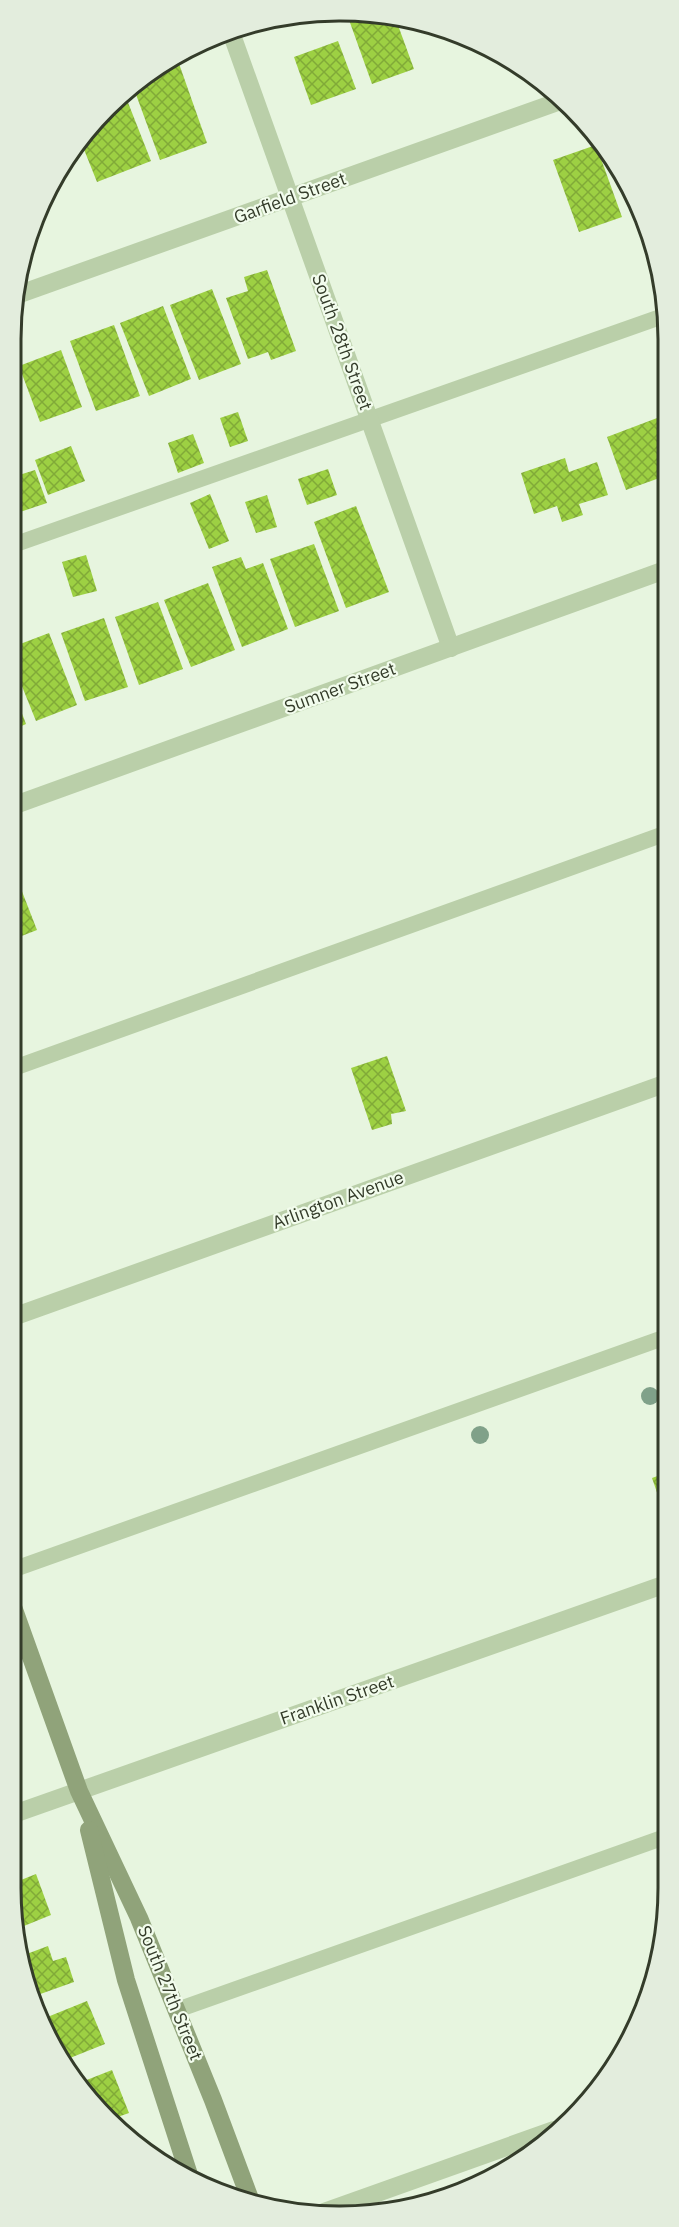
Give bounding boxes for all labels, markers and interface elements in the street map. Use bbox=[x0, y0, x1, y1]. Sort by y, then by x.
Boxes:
street label: Garfield Street bbox=[231, 167, 349, 228]
street label: South 28th Street bbox=[307, 271, 378, 413]
street label: Sumner Street bbox=[281, 657, 399, 718]
street label: Arlington Avenue bbox=[269, 1165, 407, 1234]
street label: Franklin Street bbox=[277, 1669, 397, 1730]
street label: South 27th Street bbox=[133, 1922, 208, 2064]

